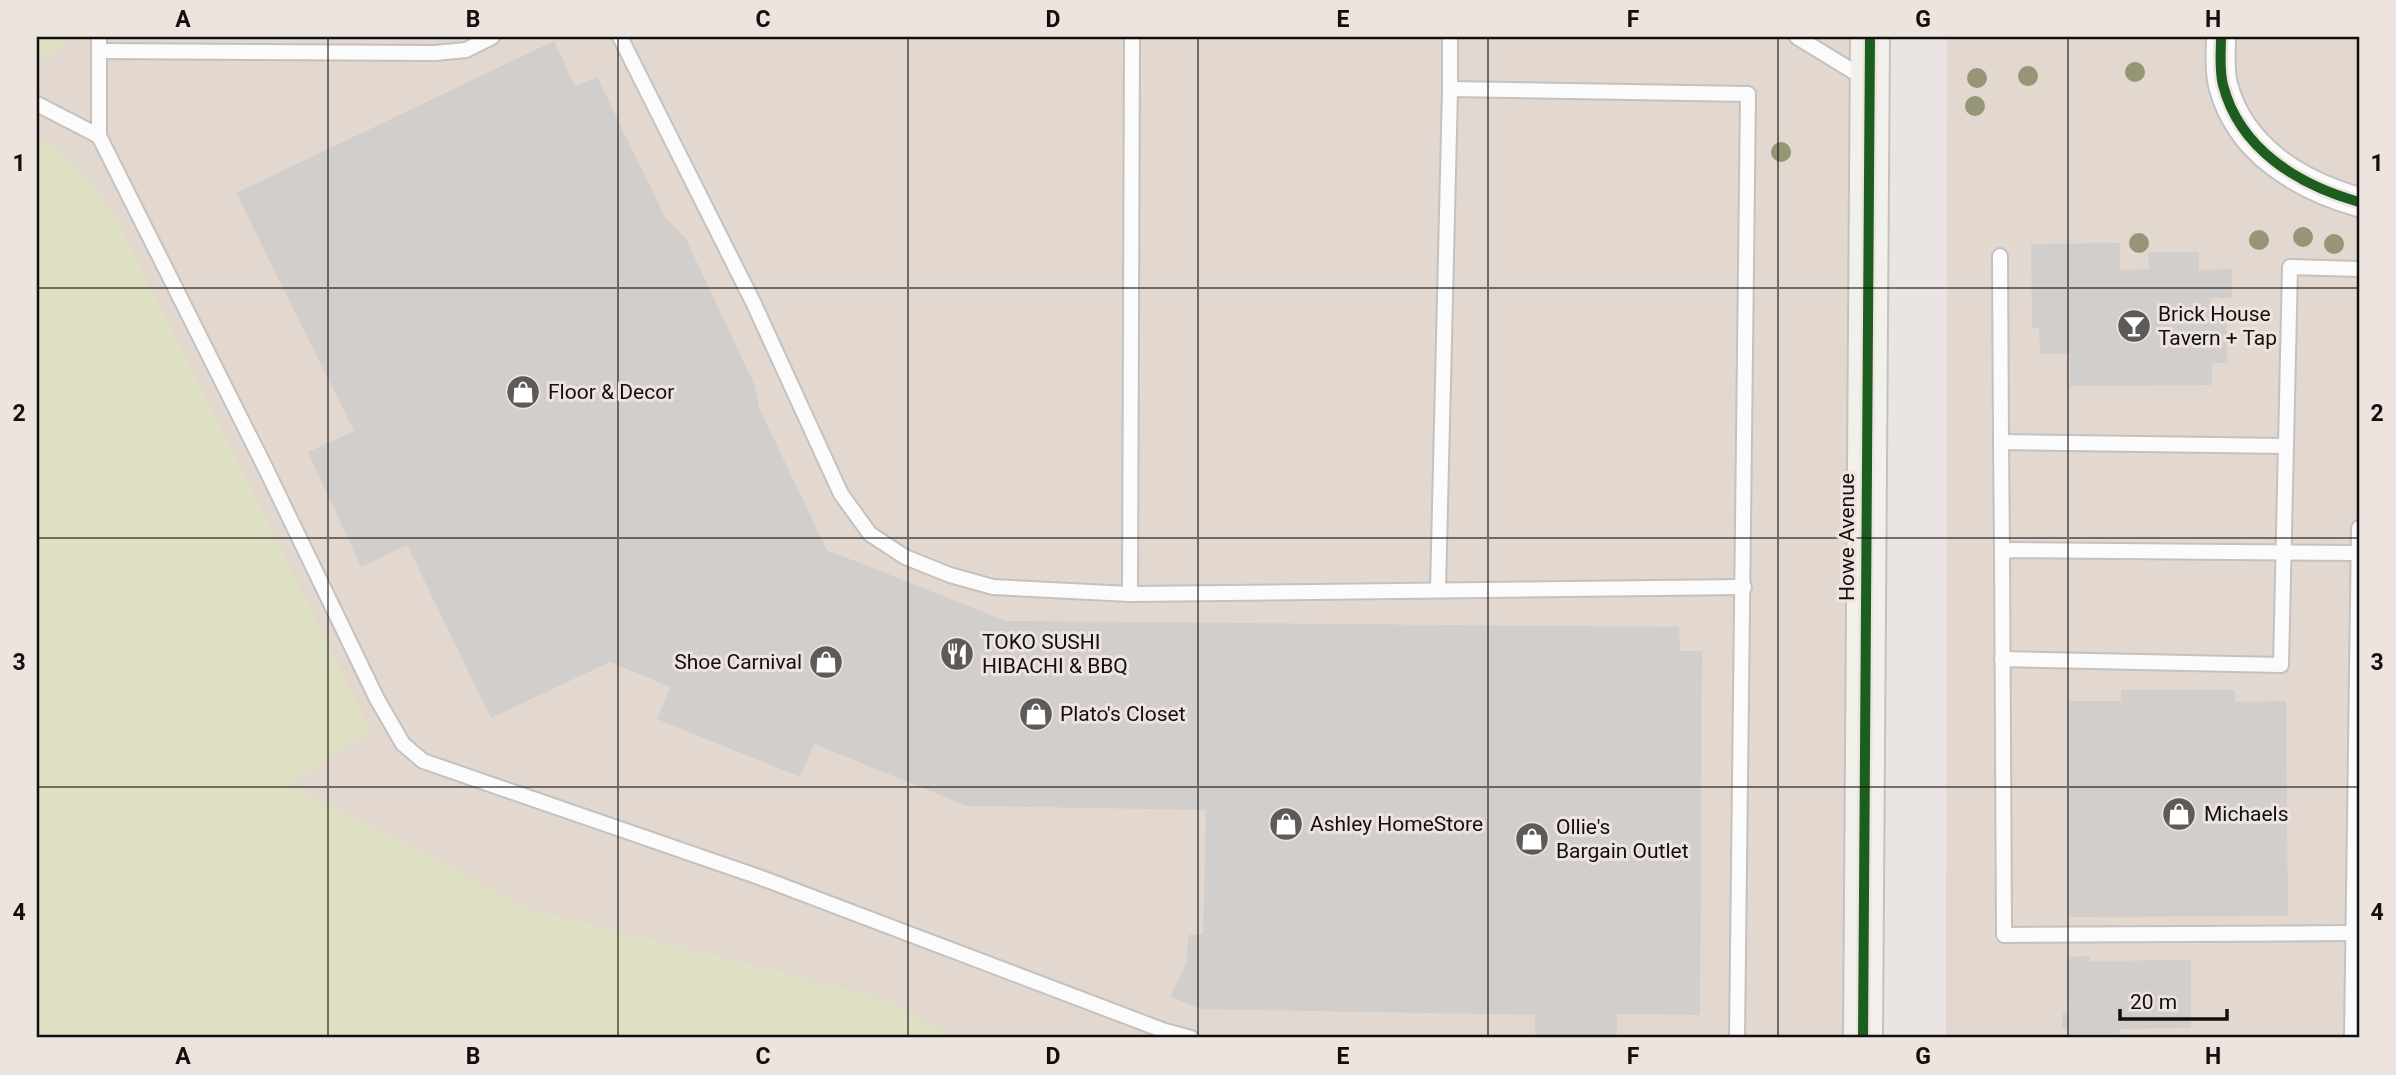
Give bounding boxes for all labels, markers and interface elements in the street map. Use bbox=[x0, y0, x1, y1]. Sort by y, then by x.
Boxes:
text: A bbox=[175, 6, 191, 33]
text: B bbox=[466, 6, 480, 33]
text: C bbox=[755, 6, 771, 33]
text: D bbox=[1046, 6, 1060, 33]
text: E bbox=[1337, 6, 1350, 33]
text: F bbox=[1627, 6, 1640, 33]
text: G bbox=[1915, 6, 1931, 33]
text: H bbox=[2205, 6, 2221, 33]
text: 1 bbox=[12, 150, 26, 177]
text: 1 bbox=[2370, 150, 2384, 177]
place label: Brick House Tavern + Tap bbox=[2158, 302, 2277, 350]
bar icon: Brick House Tavern + Tap bbox=[2115, 307, 2153, 345]
shop icon: Floor & Decor bbox=[504, 373, 542, 411]
place label: Floor & Decor bbox=[548, 380, 674, 404]
text: 2 bbox=[12, 400, 26, 427]
text: 2 bbox=[2370, 400, 2384, 427]
street label: Howe Avenue bbox=[1835, 473, 1859, 601]
place label: TOKO SUSHI HIBACHI & BBQ bbox=[982, 630, 1128, 678]
restaurant icon: TOKO SUSHI HIBACHI & BBQ bbox=[938, 635, 976, 673]
shop icon: Shoe Carnival bbox=[807, 643, 845, 681]
text: 3 bbox=[12, 649, 26, 676]
text: 3 bbox=[2370, 649, 2384, 676]
place label: Shoe Carnival bbox=[674, 650, 802, 674]
shop icon: Plato's Closet bbox=[1017, 695, 1055, 733]
place label: Plato's Closet bbox=[1060, 702, 1186, 726]
shop icon: Michaels bbox=[2160, 795, 2198, 833]
place label: Michaels bbox=[2204, 802, 2289, 826]
shop icon: Ashley HomeStore bbox=[1267, 805, 1305, 843]
place label: Ashley HomeStore bbox=[1310, 812, 1483, 836]
place label: Ollie's Bargain Outlet bbox=[1556, 815, 1689, 863]
shop icon: Ollie's Bargain Outlet bbox=[1513, 820, 1551, 858]
text: 4 bbox=[12, 899, 26, 926]
text: 4 bbox=[2370, 899, 2384, 926]
scale bar bbox=[2120, 977, 2226, 1021]
text: 20 m bbox=[2130, 990, 2177, 1014]
text: A bbox=[175, 1043, 191, 1070]
text: B bbox=[466, 1043, 480, 1070]
text: C bbox=[755, 1043, 771, 1070]
text: D bbox=[1046, 1043, 1060, 1070]
text: E bbox=[1337, 1043, 1350, 1070]
text: F bbox=[1627, 1043, 1640, 1070]
text: G bbox=[1915, 1043, 1931, 1070]
text: H bbox=[2205, 1043, 2221, 1070]

